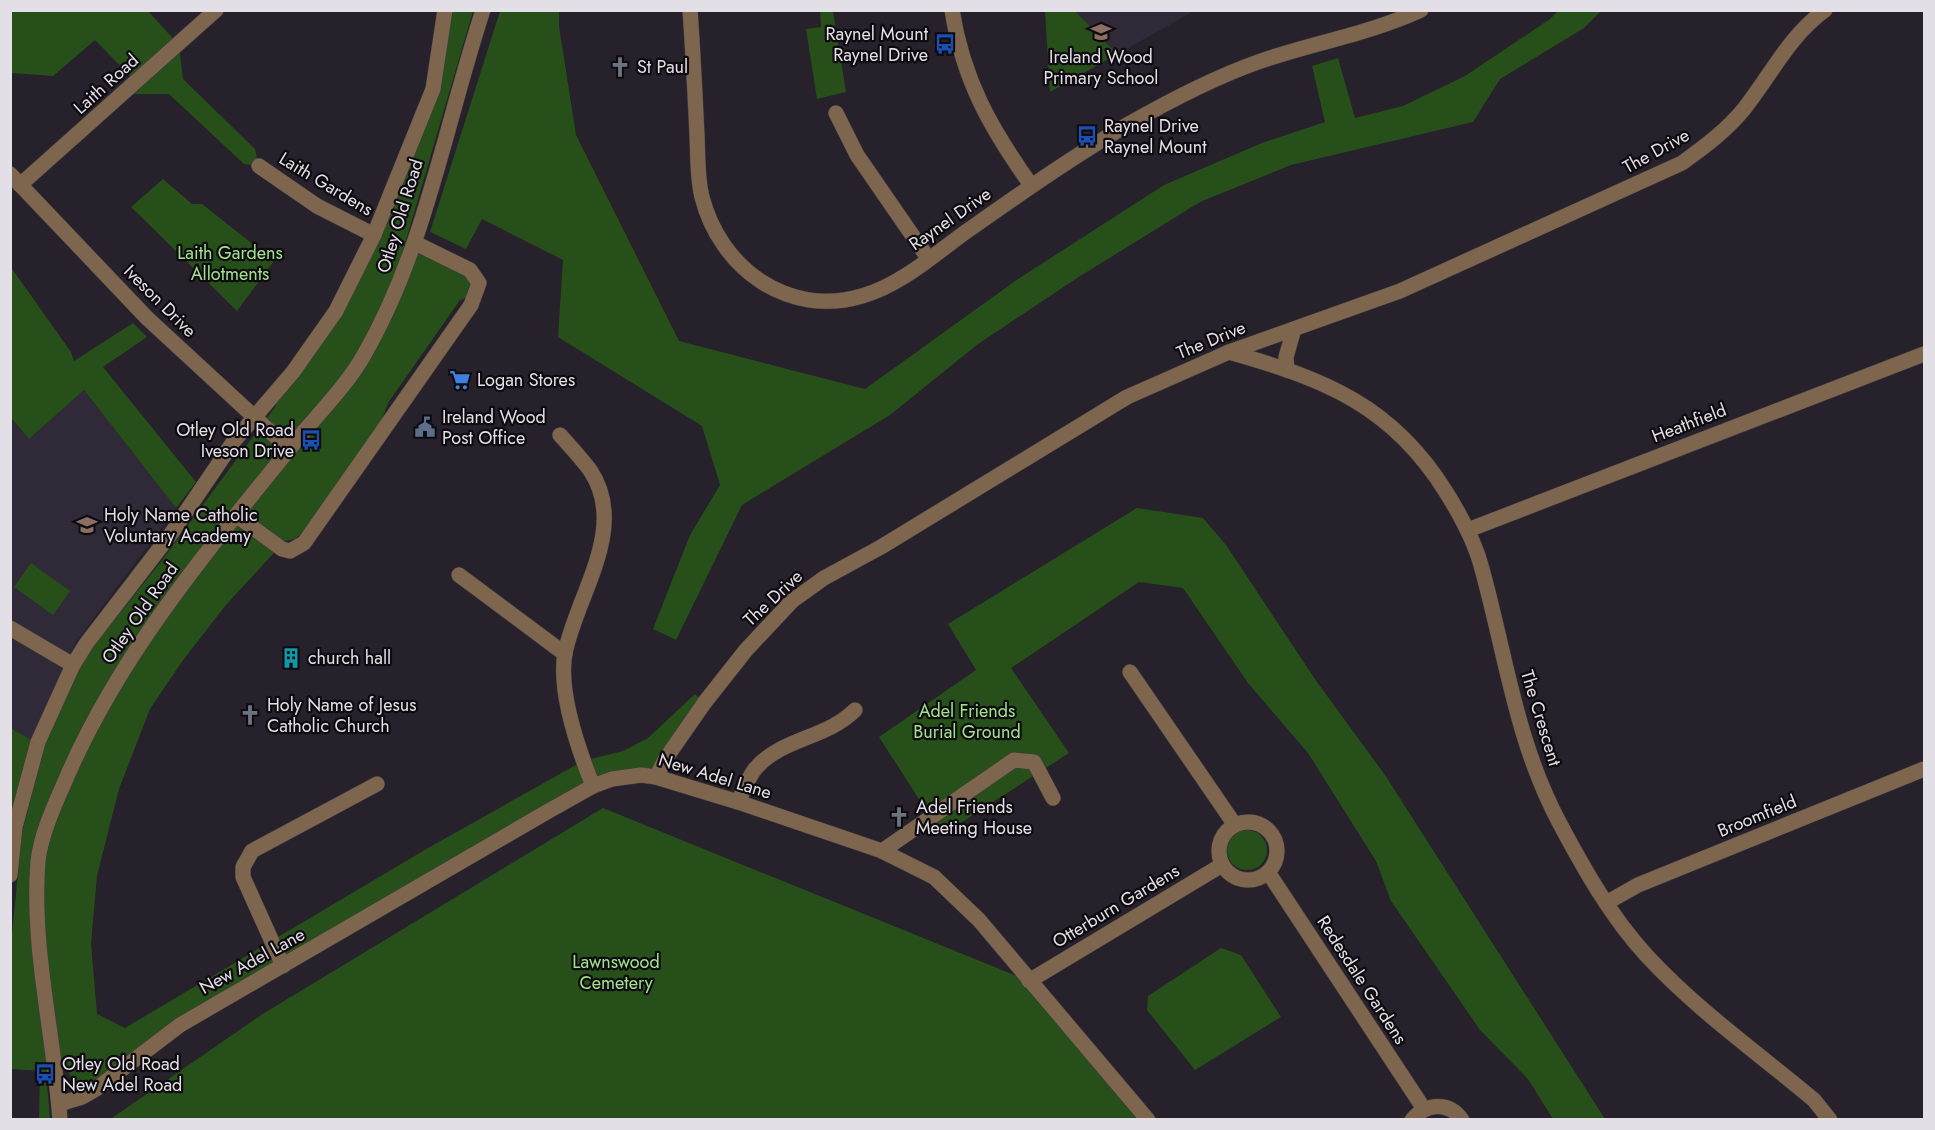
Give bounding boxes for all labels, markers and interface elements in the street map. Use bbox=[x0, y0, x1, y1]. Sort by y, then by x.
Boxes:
school or university icon: Ireland Wood Primary School bbox=[1089, 20, 1113, 44]
place label: Raynel Mount Raynel Drive bbox=[826, 21, 929, 68]
bus stop icon: Raynel Mount Raynel Drive bbox=[933, 32, 957, 56]
place label: Ireland Wood Primary School bbox=[1044, 44, 1158, 91]
street label: Laith Road bbox=[68, 48, 144, 120]
place label: St Paul bbox=[637, 54, 688, 80]
church icon: St Paul bbox=[608, 55, 632, 79]
place label: Raynel Drive Raynel Mount bbox=[1104, 113, 1207, 160]
street label: The Drive bbox=[1618, 122, 1694, 180]
bus stop icon: Raynel Drive Raynel Mount bbox=[1075, 124, 1099, 148]
street label: Laith Gardens bbox=[274, 146, 378, 222]
street label: Otley Old Road bbox=[370, 156, 430, 276]
street label: Raynel Drive bbox=[904, 181, 996, 257]
park label: Laith Gardens Allotments bbox=[177, 240, 283, 287]
street label: Iveson Drive bbox=[118, 259, 202, 343]
street label: The Drive bbox=[1173, 314, 1249, 366]
place label: Logan Stores bbox=[477, 367, 575, 393]
supermarket icon: Logan Stores bbox=[448, 368, 472, 392]
street label: Heathfield bbox=[1648, 397, 1730, 449]
place label: Ireland Wood Post Office bbox=[442, 404, 546, 451]
public building icon: Ireland Wood Post Office bbox=[413, 415, 437, 439]
place label: Otley Old Road Iveson Drive bbox=[176, 417, 294, 464]
bus stop icon: Otley Old Road Iveson Drive bbox=[299, 428, 323, 452]
place label: Holy Name Catholic Voluntary Academy bbox=[104, 502, 258, 549]
school or university icon: Holy Name Catholic Voluntary Academy bbox=[75, 513, 99, 537]
street label: Otley Old Road bbox=[96, 557, 184, 669]
street label: The Drive bbox=[738, 564, 808, 632]
place label: church hall bbox=[308, 645, 391, 671]
building icon: church hall bbox=[279, 646, 303, 670]
street label: The Crescent bbox=[1514, 667, 1568, 770]
place label: Holy Name of Jesus Catholic Church bbox=[267, 692, 416, 739]
park label: Adel Friends Burial Ground bbox=[913, 698, 1021, 745]
church icon: Holy Name of Jesus Catholic Church bbox=[238, 703, 262, 727]
street label: New Adel Lane bbox=[655, 746, 775, 806]
street label: Broomfield bbox=[1714, 788, 1800, 844]
place label: Adel Friends Meeting House bbox=[916, 794, 1032, 841]
church icon: Adel Friends Meeting House bbox=[887, 805, 911, 829]
street label: Otterburn Gardens bbox=[1048, 858, 1184, 954]
street label: Redesdale Gardens bbox=[1311, 910, 1413, 1050]
street label: New Adel Lane bbox=[195, 921, 309, 1001]
park label: Lawnswood Cemetery bbox=[572, 949, 660, 996]
place label: Otley Old Road New Adel Road bbox=[62, 1051, 182, 1098]
bus stop icon: Otley Old Road New Adel Road bbox=[33, 1062, 57, 1086]

